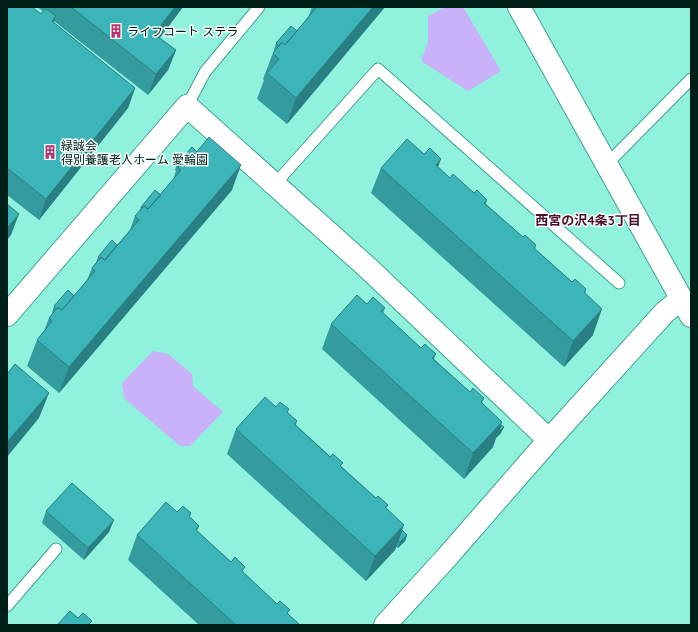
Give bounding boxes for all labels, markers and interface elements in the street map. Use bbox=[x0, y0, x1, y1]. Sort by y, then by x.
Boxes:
building icon: ライフコート ステラ bbox=[108, 23, 124, 39]
place label: ライフコート ステラ bbox=[127, 24, 238, 39]
place label: 緑誠会 得別養護老人ホーム 愛輪園 bbox=[61, 138, 208, 167]
building icon: 緑誠会 得別養護老人ホーム 愛輪園 bbox=[42, 144, 58, 160]
district label: 西宮の沢4条3丁目 bbox=[535, 212, 641, 228]

